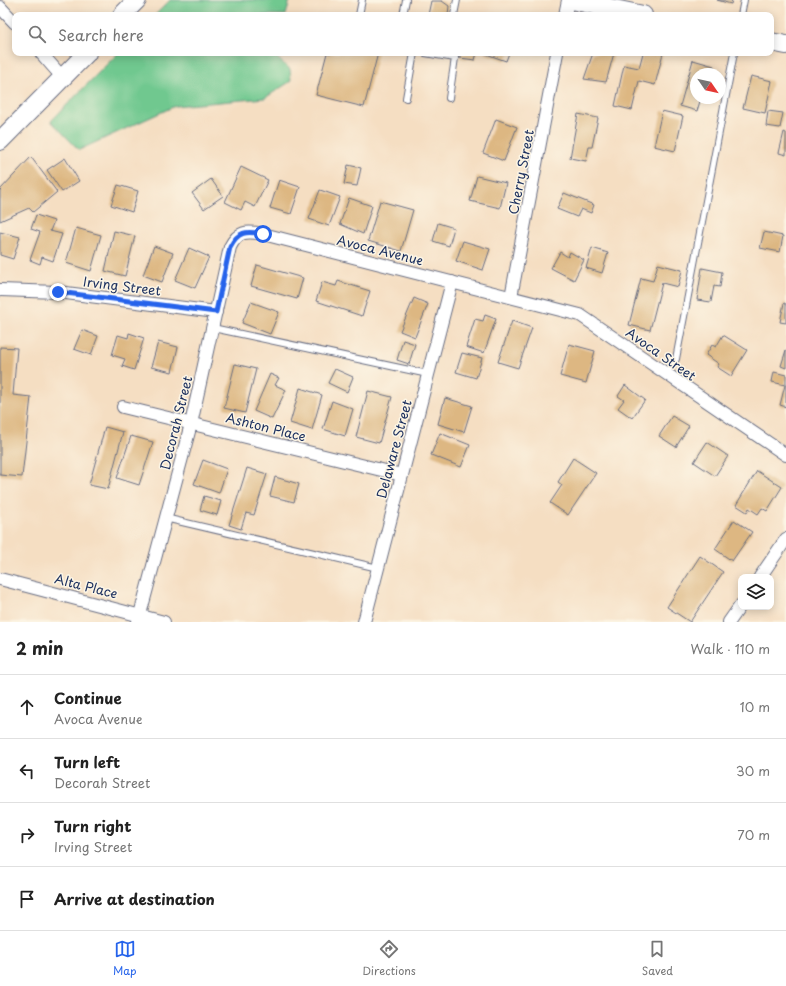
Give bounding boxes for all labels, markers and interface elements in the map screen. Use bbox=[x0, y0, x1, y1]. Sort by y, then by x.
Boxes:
search box bbox=[12, 12, 774, 56]
icon: search bbox=[26, 23, 48, 45]
text: Search here bbox=[58, 23, 144, 46]
north arrow bbox=[690, 68, 726, 104]
street label: Cherry Street bbox=[503, 128, 538, 216]
route start bbox=[254, 225, 272, 243]
street label: Avoca Avenue bbox=[335, 230, 425, 269]
street label: Irving Street bbox=[82, 271, 162, 300]
route end bbox=[49, 283, 67, 301]
street label: Avoca Street bbox=[622, 322, 700, 385]
street label: Decorah Street bbox=[155, 374, 196, 472]
street label: Delaware Street bbox=[371, 397, 416, 500]
street label: Ashton Place bbox=[224, 407, 308, 446]
street label: Alta Place bbox=[53, 569, 120, 603]
map controls bbox=[738, 574, 774, 610]
button: layers bbox=[738, 574, 774, 610]
text: 2 min bbox=[16, 635, 63, 661]
text: Walk · 110 m bbox=[691, 639, 770, 658]
text: Continue bbox=[54, 686, 122, 709]
icon: ahead bbox=[16, 696, 38, 718]
text: 10 m bbox=[740, 697, 770, 716]
text: Avoca Avenue bbox=[54, 709, 142, 728]
text: Turn left bbox=[54, 750, 120, 773]
icon: left bbox=[16, 760, 38, 782]
text: 30 m bbox=[736, 761, 770, 780]
text: Decorah Street bbox=[54, 773, 150, 792]
text: Turn right bbox=[54, 814, 131, 837]
icon: right bbox=[16, 824, 38, 846]
text: 70 m bbox=[737, 825, 770, 844]
text: Irving Street bbox=[54, 837, 132, 856]
text: Arrive at destination bbox=[54, 887, 215, 910]
icon: arrive bbox=[16, 888, 38, 910]
tab: Map bbox=[113, 938, 136, 979]
tab: Directions bbox=[362, 938, 416, 979]
tab: Saved bbox=[642, 938, 673, 979]

